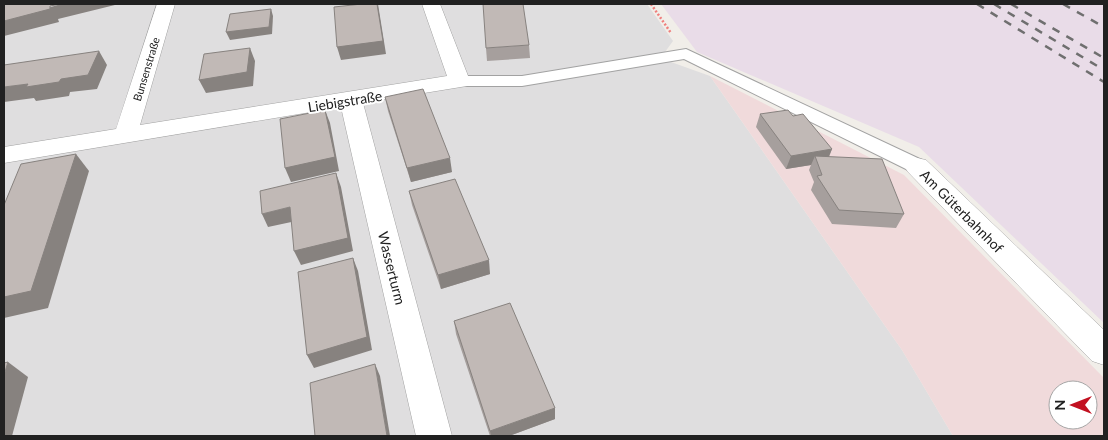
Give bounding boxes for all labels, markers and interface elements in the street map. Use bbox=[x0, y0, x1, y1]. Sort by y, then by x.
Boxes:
street label: Bunsenstraße bbox=[130, 35, 162, 103]
street label: Liebigstraße bbox=[307, 87, 383, 115]
street label: Am Güterbahnhof bbox=[917, 166, 1007, 256]
street label: Wasserturm bbox=[375, 230, 409, 306]
north arrow bbox=[1048, 380, 1098, 430]
text: N bbox=[1051, 400, 1068, 410]

